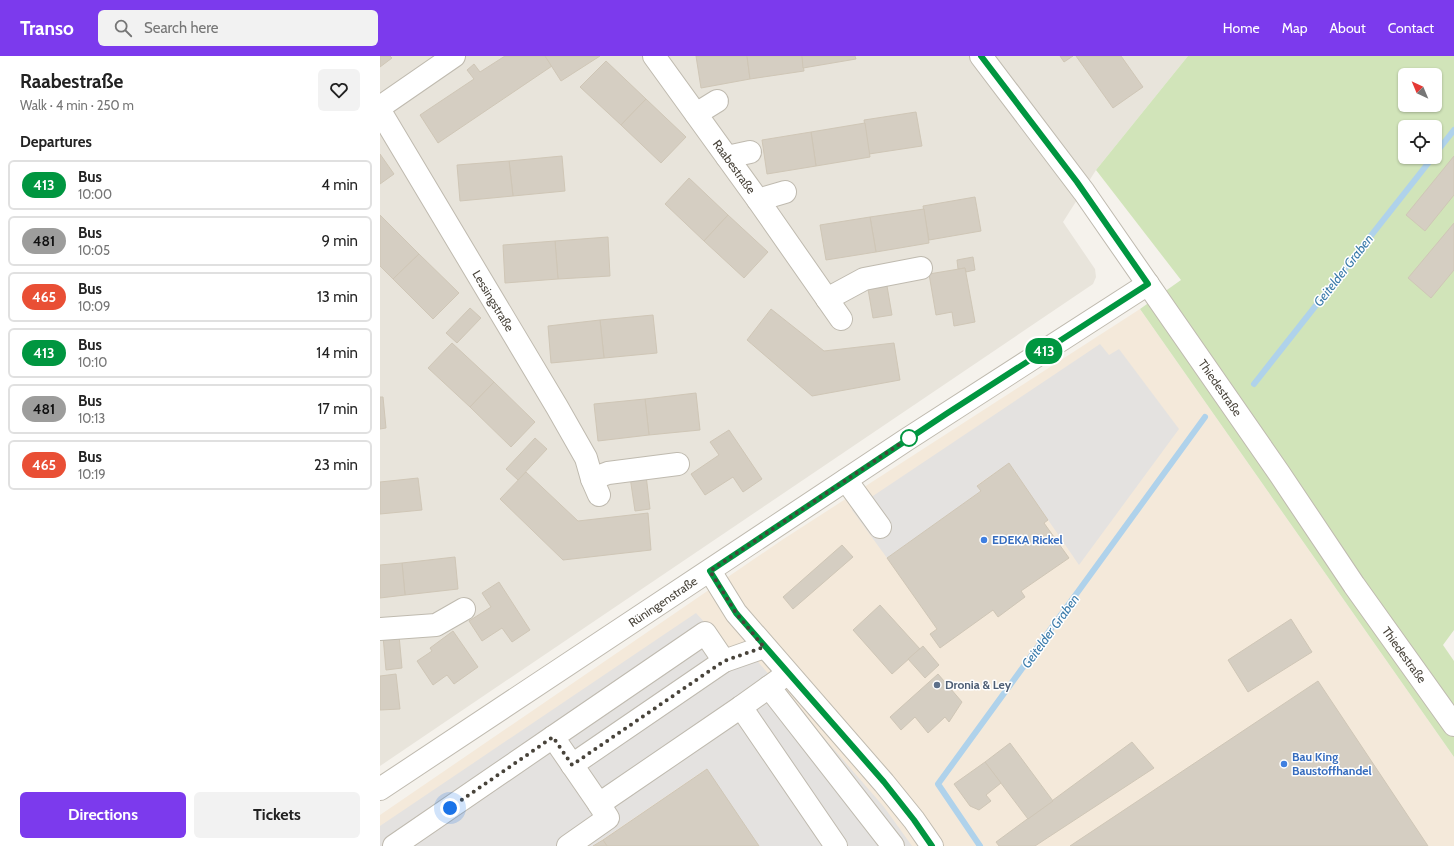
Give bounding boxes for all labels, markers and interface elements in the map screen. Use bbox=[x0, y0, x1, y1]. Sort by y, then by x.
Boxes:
search box bbox=[98, 10, 378, 46]
text: Transo bbox=[20, 17, 74, 40]
icon: search bbox=[112, 17, 134, 39]
text: Search here bbox=[144, 19, 218, 37]
text: Home bbox=[1223, 19, 1260, 37]
text: Map bbox=[1282, 19, 1307, 37]
text: About bbox=[1329, 19, 1366, 37]
text: Contact bbox=[1388, 19, 1434, 37]
north arrow bbox=[1398, 68, 1442, 112]
map controls bbox=[1398, 68, 1442, 164]
button: heart bbox=[318, 69, 360, 111]
text: Raabestraße bbox=[20, 70, 123, 93]
text: Walk · 4 min · 250 m bbox=[20, 97, 134, 113]
button: locate bbox=[1398, 120, 1442, 164]
text: Departures bbox=[20, 133, 92, 151]
street label: Raabestraße bbox=[710, 137, 759, 197]
text: Bus bbox=[78, 168, 102, 186]
text: 413 bbox=[33, 176, 55, 194]
text: 4 min bbox=[321, 176, 358, 194]
text: 10:00 bbox=[78, 186, 112, 202]
text: Bus bbox=[78, 224, 102, 242]
water label: Geitelder Graben bbox=[1310, 231, 1376, 309]
text: 481 bbox=[33, 232, 55, 250]
text: 9 min bbox=[321, 232, 358, 250]
text: 10:05 bbox=[78, 242, 110, 258]
street label: Lessingstraße bbox=[469, 267, 518, 334]
text: Bus bbox=[78, 280, 102, 298]
text: 465 bbox=[32, 288, 56, 306]
text: 13 min bbox=[317, 288, 358, 306]
text: 10:09 bbox=[78, 298, 110, 314]
text: Bus bbox=[78, 336, 102, 354]
line badge: 413 bbox=[1021, 338, 1067, 364]
text: 413 bbox=[1033, 342, 1055, 360]
text: 413 bbox=[33, 344, 55, 362]
text: 14 min bbox=[316, 344, 358, 362]
text: 10:10 bbox=[78, 354, 107, 370]
street label: Thiedestraße bbox=[1195, 356, 1245, 419]
text: Bus bbox=[78, 392, 102, 410]
text: 481 bbox=[33, 400, 55, 418]
text: 17 min bbox=[317, 400, 358, 418]
text: 10:13 bbox=[78, 410, 105, 426]
unlabelled marker bbox=[900, 429, 918, 447]
text: Bus bbox=[78, 448, 102, 466]
text: 465 bbox=[32, 456, 56, 474]
text: 23 min bbox=[314, 456, 358, 474]
text: 10:19 bbox=[78, 466, 106, 482]
place label: EDEKA Rickel bbox=[992, 532, 1063, 547]
marker: EDEKA Rickel bbox=[979, 535, 989, 545]
street label: Rüningenstraße bbox=[626, 573, 700, 630]
water label: Geitelder Graben bbox=[1018, 591, 1082, 671]
street label: Thiedestraße bbox=[1379, 624, 1430, 686]
place label: Dronia & Ley bbox=[945, 677, 1012, 692]
marker: Dronia & Ley bbox=[932, 680, 942, 690]
place label: Bau King Baustoffhandel bbox=[1292, 749, 1372, 778]
marker: Bau King Baustoffhandel bbox=[1279, 759, 1289, 769]
button: Directions bbox=[20, 792, 186, 838]
button: Tickets bbox=[194, 792, 360, 838]
your location bbox=[440, 798, 460, 818]

